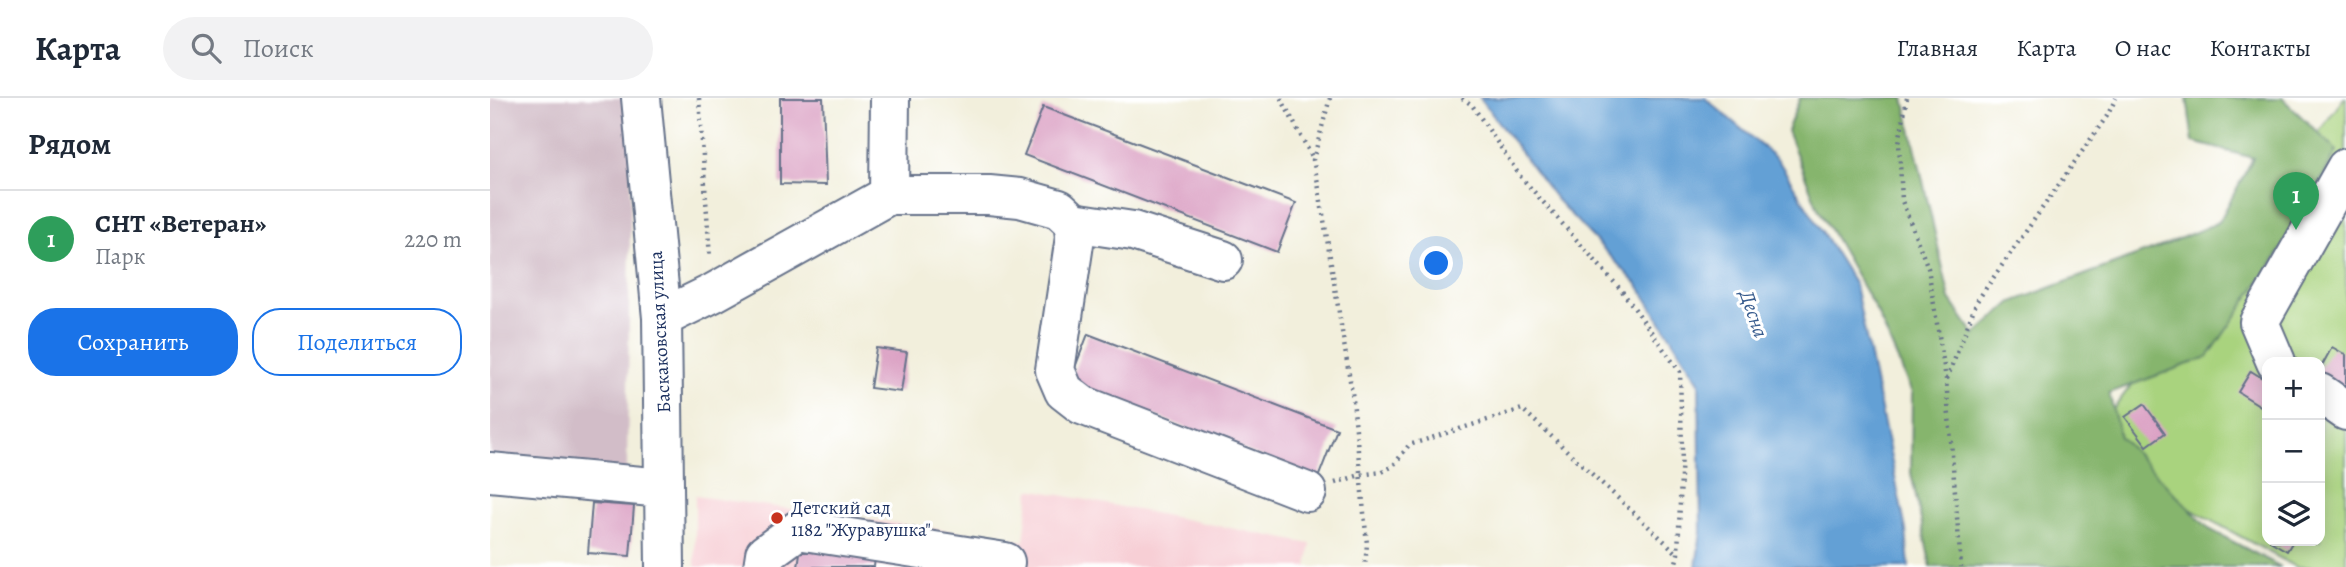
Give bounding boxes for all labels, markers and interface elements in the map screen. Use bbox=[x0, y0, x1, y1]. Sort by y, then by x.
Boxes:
search box bbox=[163, 17, 653, 80]
text: Карта bbox=[35, 26, 121, 71]
icon: search bbox=[187, 29, 225, 67]
text: Поиск bbox=[243, 31, 314, 66]
text: Главная bbox=[1897, 32, 1978, 64]
text: Карта bbox=[2016, 32, 2077, 64]
text: О нас bbox=[2115, 32, 2171, 64]
text: Контакты bbox=[2209, 32, 2311, 64]
text: Рядом bbox=[28, 124, 111, 164]
pin: 1 bbox=[2273, 172, 2319, 230]
text: СНТ «Ветеран» bbox=[95, 206, 266, 241]
text: 1 bbox=[47, 224, 55, 255]
text: 220 m bbox=[404, 224, 462, 255]
text: Парк bbox=[95, 241, 146, 272]
your location bbox=[1419, 246, 1453, 280]
street label: Баскаковская улица bbox=[643, 250, 677, 414]
water label: Десна bbox=[1732, 285, 1775, 342]
button: Сохранить bbox=[28, 308, 238, 376]
button: Поделиться bbox=[252, 308, 462, 376]
map controls bbox=[2262, 357, 2325, 546]
button: + bbox=[2262, 357, 2325, 420]
button: − bbox=[2262, 420, 2325, 483]
button: layers bbox=[2262, 483, 2325, 546]
place label: Детский сад 1182 "Журавушка" bbox=[791, 495, 931, 543]
marker: Детский сад 1182 "Журавушка" bbox=[769, 510, 785, 526]

